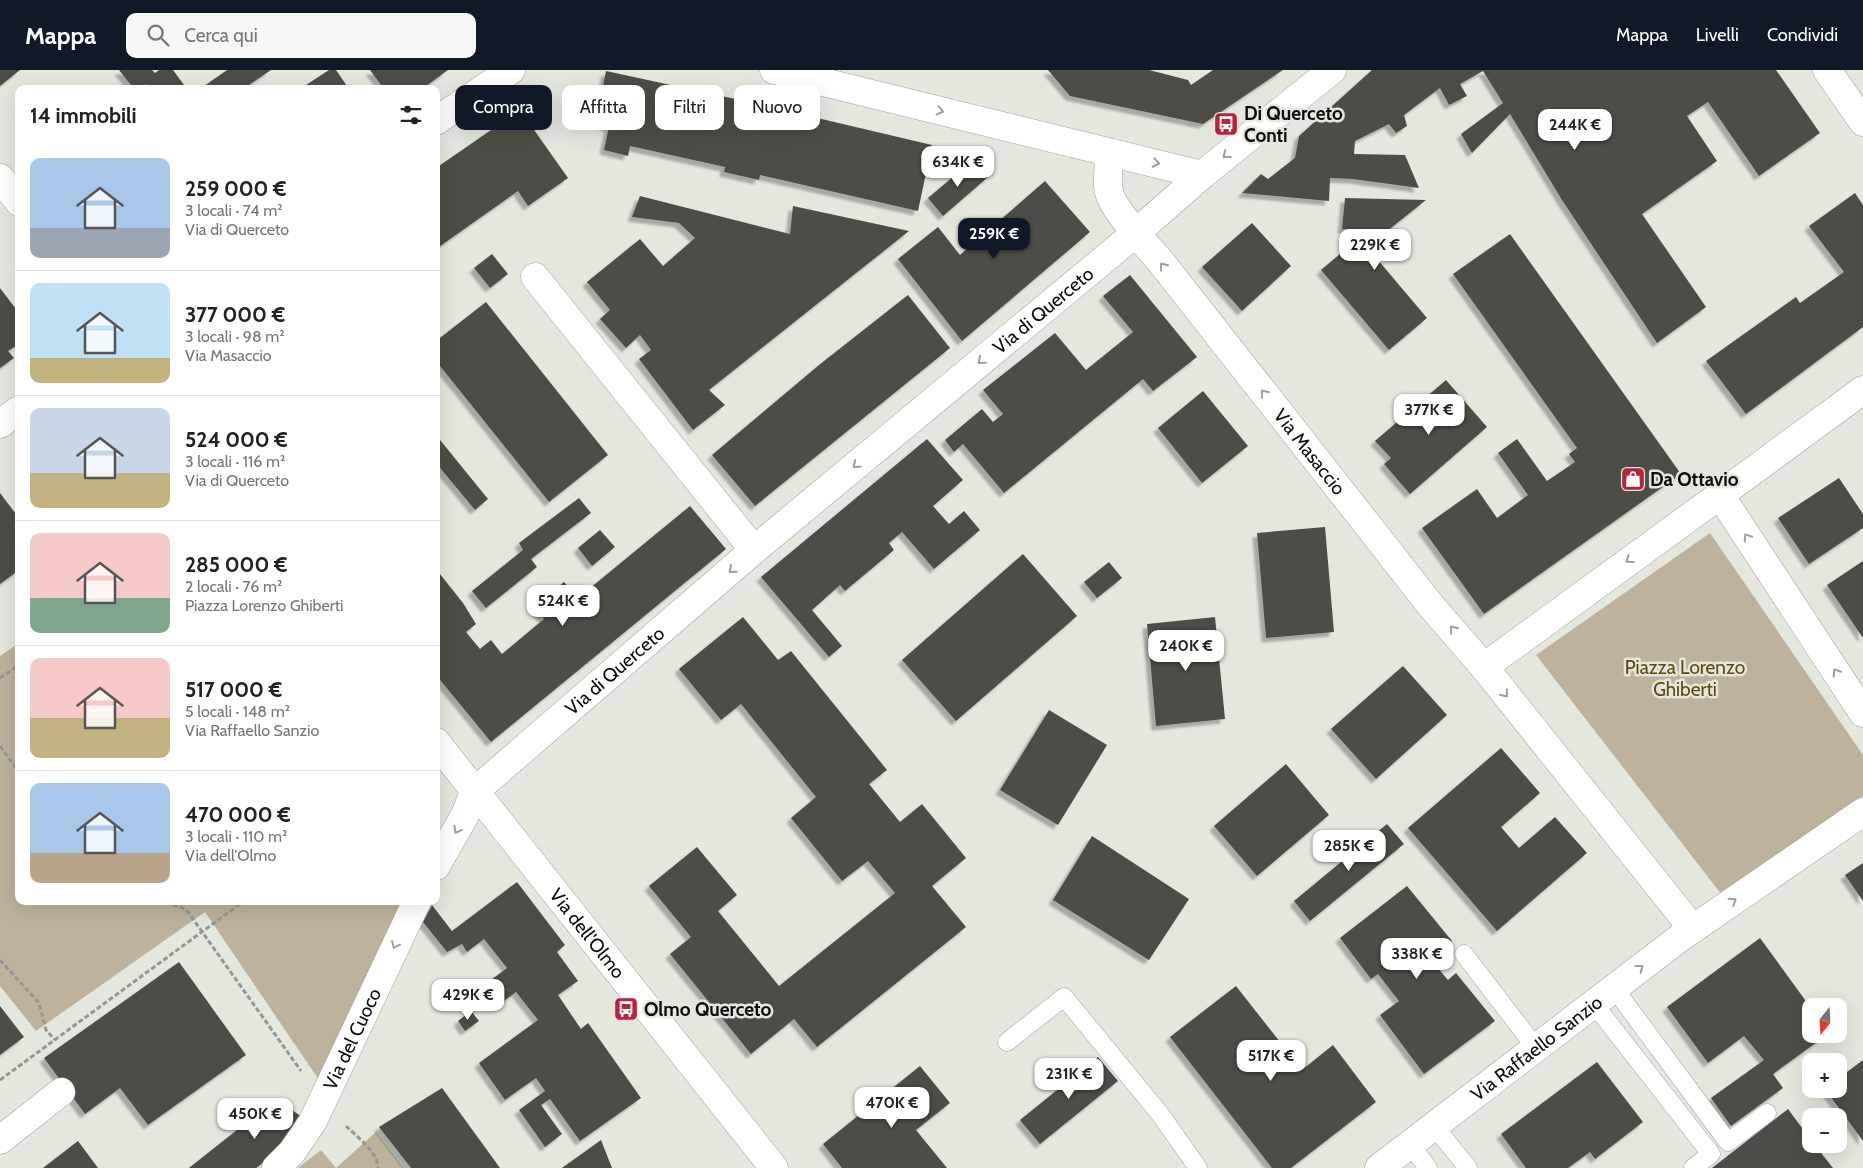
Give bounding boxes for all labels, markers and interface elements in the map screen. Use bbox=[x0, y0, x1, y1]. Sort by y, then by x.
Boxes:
search box bbox=[126, 13, 476, 58]
text: Mappa bbox=[25, 21, 96, 50]
icon: search bbox=[144, 21, 172, 49]
text: Cerca qui bbox=[184, 24, 258, 47]
text: Mappa bbox=[1616, 24, 1668, 46]
text: Livelli bbox=[1696, 24, 1739, 46]
text: Condividi bbox=[1767, 24, 1838, 46]
chip: Compra bbox=[455, 85, 552, 130]
chip: Affitta bbox=[562, 85, 645, 130]
chip: Filtri bbox=[655, 85, 724, 130]
chip: Nuovo bbox=[734, 85, 820, 130]
icon: filters bbox=[397, 101, 425, 129]
place label: Di Querceto Conti bbox=[1244, 102, 1343, 147]
text: 14 immobili bbox=[30, 103, 137, 128]
one-way arrow bbox=[935, 105, 944, 116]
pin: 244K € bbox=[1534, 108, 1616, 151]
bus stop icon: Di Querceto Conti bbox=[1213, 111, 1239, 137]
text: 244K € bbox=[1549, 115, 1601, 134]
pin: 634K € bbox=[917, 146, 999, 188]
one-way arrow bbox=[1223, 150, 1232, 158]
text: 634K € bbox=[932, 152, 984, 171]
one-way arrow bbox=[1152, 157, 1160, 168]
text: 259 000 € bbox=[185, 176, 287, 201]
icon: home bbox=[70, 178, 130, 238]
text: 3 locali · 74 m² bbox=[185, 201, 283, 220]
pin: 259K € bbox=[953, 218, 1035, 260]
text: Via di Querceto bbox=[185, 220, 289, 239]
text: 259K € bbox=[969, 224, 1019, 243]
pin: 229K € bbox=[1334, 228, 1416, 271]
text: 229K € bbox=[1350, 235, 1400, 254]
street label: Via di Querceto bbox=[988, 262, 1098, 359]
one-way arrow bbox=[1160, 262, 1169, 271]
text: 377 000 € bbox=[185, 302, 285, 327]
icon: home bbox=[70, 303, 130, 363]
text: 3 locali · 98 m² bbox=[185, 327, 285, 346]
text: Via Masaccio bbox=[185, 346, 272, 365]
one-way arrow bbox=[978, 356, 987, 365]
one-way arrow bbox=[1261, 389, 1270, 399]
pin: 377K € bbox=[1388, 394, 1470, 436]
text: 377K € bbox=[1405, 400, 1453, 419]
street label: Via Masaccio bbox=[1269, 404, 1350, 499]
text: 524 000 € bbox=[185, 427, 288, 452]
icon: home bbox=[70, 428, 130, 488]
text: 3 locali · 116 m² bbox=[185, 452, 285, 471]
one-way arrow bbox=[853, 460, 862, 469]
shop icon: Da Ottavio bbox=[1620, 466, 1646, 492]
place label: Da Ottavio bbox=[1650, 468, 1739, 491]
text: Via di Querceto bbox=[185, 471, 289, 490]
one-way arrow bbox=[1744, 533, 1753, 542]
text: 285 000 € bbox=[185, 552, 287, 577]
icon: home bbox=[70, 553, 130, 613]
one-way arrow bbox=[1625, 554, 1635, 563]
one-way arrow bbox=[729, 564, 738, 572]
text: 2 locali · 76 m² bbox=[185, 577, 282, 596]
pin: 524K € bbox=[522, 584, 604, 627]
text: 524K € bbox=[538, 591, 588, 610]
text: Piazza Lorenzo Ghiberti bbox=[185, 596, 344, 615]
street label: Via di Querceto bbox=[560, 622, 669, 720]
one-way arrow bbox=[1449, 626, 1458, 635]
pin: 240K € bbox=[1145, 630, 1227, 672]
text: 240K € bbox=[1159, 636, 1213, 655]
park label: Piazza Lorenzo Ghiberti bbox=[1625, 656, 1745, 701]
one-way arrow bbox=[1833, 669, 1842, 678]
text: 517 000 € bbox=[185, 677, 282, 702]
icon: home bbox=[70, 678, 130, 738]
one-way arrow bbox=[1500, 689, 1509, 698]
text: 5 locali · 148 m² bbox=[185, 702, 290, 721]
text: Via Raffaello Sanzio bbox=[185, 721, 319, 740]
text: 470 000 € bbox=[185, 802, 291, 827]
icon: home bbox=[70, 803, 130, 863]
one-way arrow bbox=[453, 824, 463, 833]
text: 3 locali · 110 m² bbox=[185, 827, 287, 846]
pin: 285K € bbox=[1308, 830, 1390, 872]
text: 285K € bbox=[1324, 836, 1374, 855]
text: Via dell'Olmo bbox=[185, 846, 276, 865]
street label: Via dell'Olmo bbox=[545, 884, 630, 983]
one-way arrow bbox=[1728, 898, 1737, 908]
pin: 338K € bbox=[1376, 938, 1458, 980]
one-way arrow bbox=[390, 940, 401, 949]
text: 338K € bbox=[1392, 944, 1442, 963]
one-way arrow bbox=[1634, 966, 1643, 974]
pin: 429K € bbox=[427, 978, 509, 1021]
street label: Via del Cuoco bbox=[318, 984, 386, 1094]
text: 429K € bbox=[442, 985, 494, 1004]
street label: Via Raffaello Sanzio bbox=[1466, 991, 1607, 1106]
bus stop icon: Olmo Querceto bbox=[613, 996, 639, 1022]
place label: Olmo Querceto bbox=[644, 998, 772, 1021]
north arrow bbox=[1802, 998, 1848, 1042]
map controls bbox=[1802, 998, 1847, 1153]
pin: 517K € bbox=[1230, 1040, 1312, 1082]
text: 517K € bbox=[1248, 1046, 1294, 1065]
button: + bbox=[1802, 1053, 1847, 1098]
pin: 231K € bbox=[1028, 1058, 1110, 1100]
text: 231K € bbox=[1046, 1064, 1092, 1083]
pin: 470K € bbox=[851, 1086, 933, 1129]
text: 470K € bbox=[865, 1093, 919, 1112]
pin: 450K € bbox=[214, 1098, 296, 1140]
text: 450K € bbox=[228, 1104, 282, 1123]
button: − bbox=[1802, 1108, 1847, 1153]

